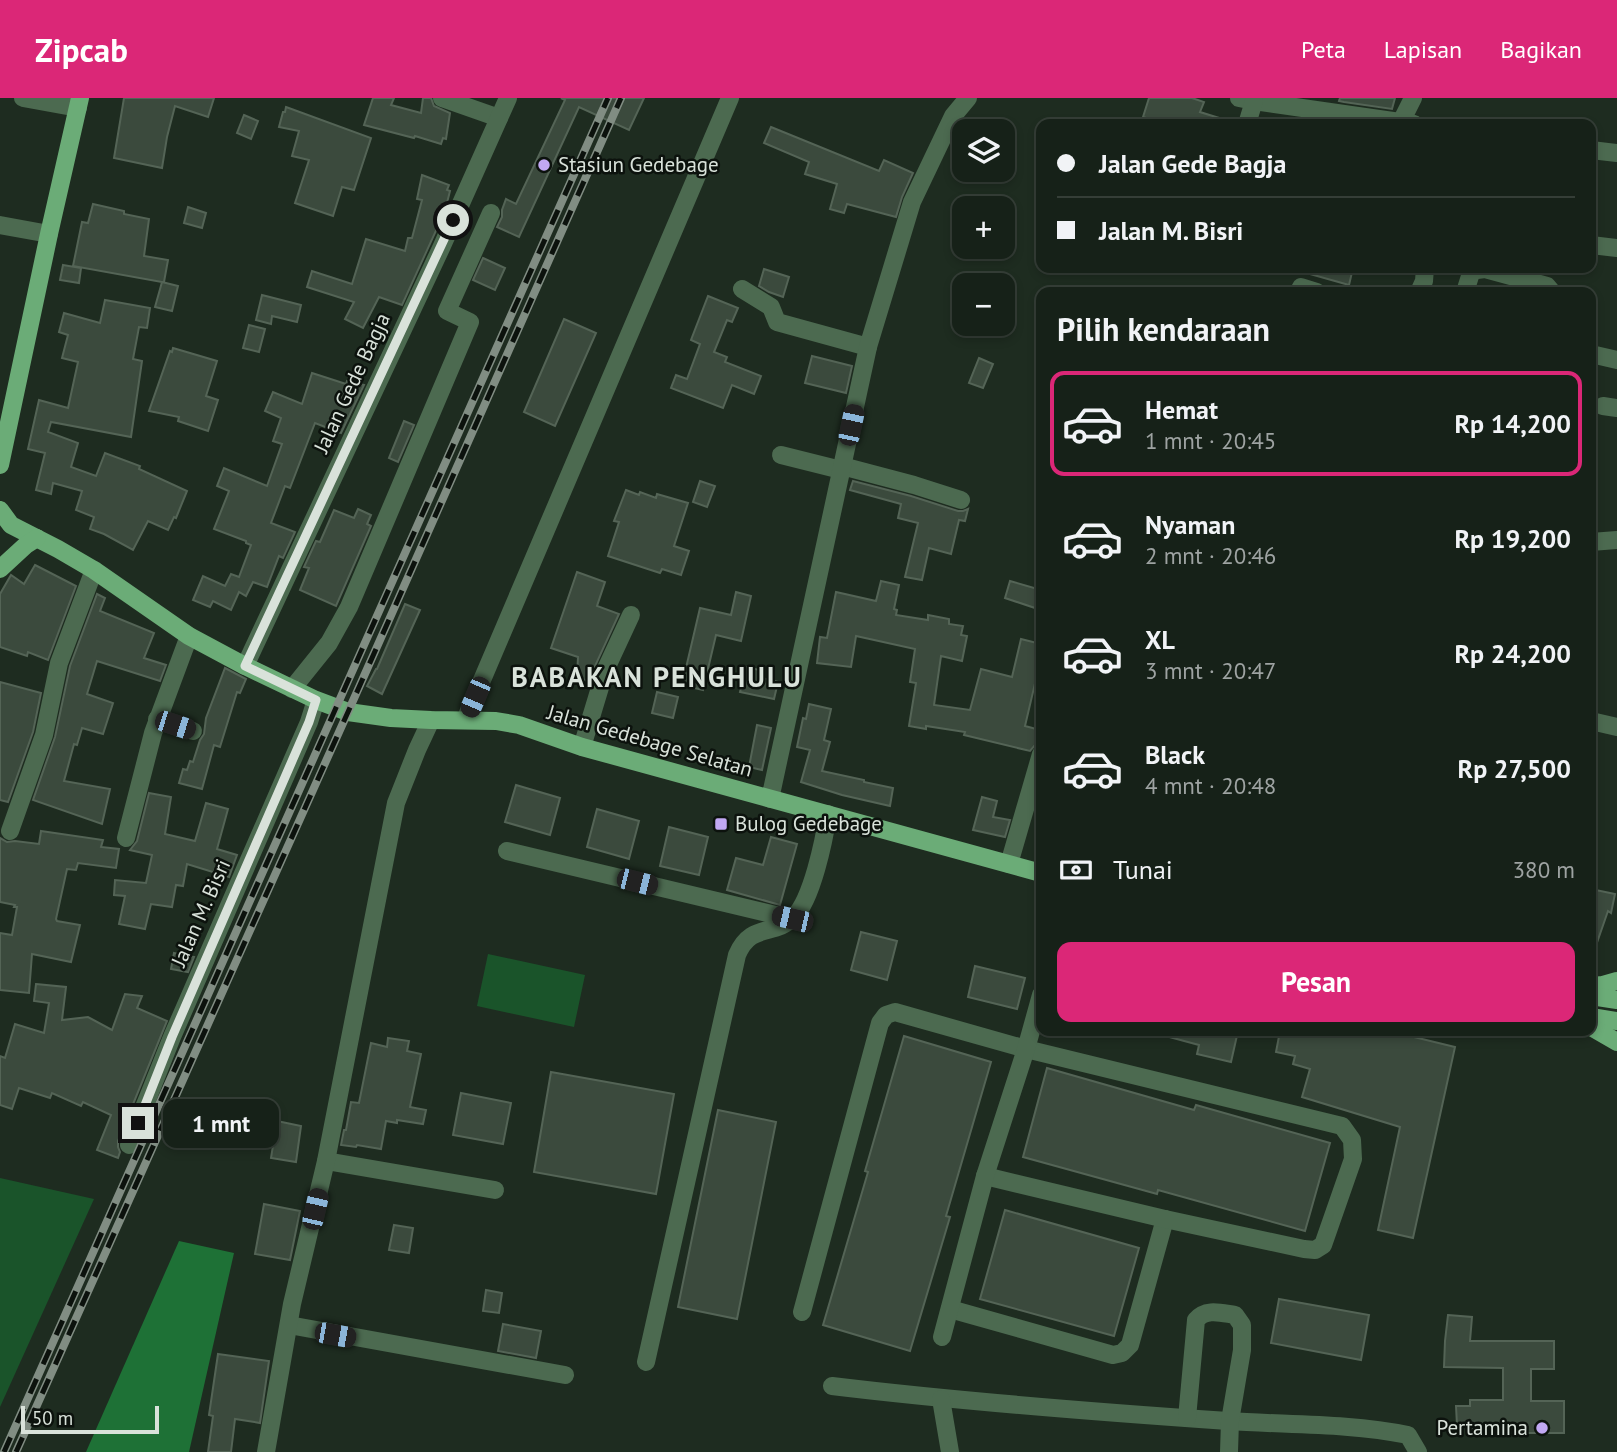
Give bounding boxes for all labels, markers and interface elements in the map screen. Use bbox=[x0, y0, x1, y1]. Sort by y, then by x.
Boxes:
text: Zipcab bbox=[35, 28, 128, 71]
text: Peta bbox=[1301, 34, 1346, 65]
text: Lapisan bbox=[1384, 34, 1462, 65]
text: Bagikan bbox=[1500, 34, 1582, 65]
map controls bbox=[952, 119, 1015, 336]
button: layers bbox=[952, 119, 1015, 182]
text: Jalan Gede Bagja bbox=[1099, 147, 1286, 180]
place label: Stasiun Gedebage bbox=[558, 151, 719, 178]
marker: Stasiun Gedebage bbox=[536, 157, 552, 173]
button: + bbox=[952, 196, 1015, 259]
route start bbox=[437, 204, 469, 236]
text: Jalan M. Bisri bbox=[1099, 214, 1243, 247]
button: − bbox=[952, 273, 1015, 336]
text: Pilih kendaraan bbox=[1057, 308, 1270, 350]
street label: Jalan Gede Bagja bbox=[307, 309, 396, 458]
icon: car bbox=[1061, 392, 1124, 455]
text: Hemat bbox=[1145, 393, 1218, 426]
car bbox=[837, 402, 866, 448]
text: Rp 14,200 bbox=[1454, 407, 1571, 440]
text: 1 mnt · 20:45 bbox=[1145, 426, 1276, 455]
icon: car bbox=[1061, 507, 1124, 570]
text: Nyaman bbox=[1145, 508, 1235, 541]
text: Rp 19,200 bbox=[1454, 522, 1571, 555]
text: 2 mnt · 20:46 bbox=[1145, 541, 1276, 570]
icon: car bbox=[1061, 622, 1124, 685]
text: XL bbox=[1145, 623, 1175, 656]
text: Rp 24,200 bbox=[1454, 637, 1571, 670]
text: 3 mnt · 20:47 bbox=[1145, 656, 1276, 685]
district label: BABAKAN PENGHULU bbox=[511, 658, 803, 695]
car bbox=[458, 674, 493, 720]
street label: Jalan Gedebage Selatan bbox=[543, 698, 756, 783]
car bbox=[152, 709, 199, 741]
icon: car bbox=[1061, 737, 1124, 800]
text: Black bbox=[1145, 738, 1205, 771]
text: Rp 27,500 bbox=[1458, 752, 1571, 785]
text: 4 mnt · 20:48 bbox=[1145, 771, 1276, 800]
place label: Bulog Gedebage bbox=[735, 810, 882, 837]
marker: Bulog Gedebage bbox=[713, 816, 729, 832]
icon: cash bbox=[1057, 851, 1095, 889]
text: Tunai bbox=[1113, 853, 1173, 886]
street label: Jalan M. Bisri bbox=[164, 855, 236, 972]
text: 380 m bbox=[1513, 855, 1575, 884]
car bbox=[615, 867, 660, 897]
car bbox=[770, 904, 815, 934]
button: Pesan bbox=[1057, 942, 1575, 1022]
callout: 1 mnt bbox=[162, 1098, 278, 1148]
route end bbox=[122, 1107, 154, 1139]
text: 1 mnt bbox=[192, 1109, 250, 1138]
car bbox=[301, 1186, 330, 1232]
car bbox=[313, 1321, 358, 1349]
scale bar bbox=[21, 1403, 159, 1435]
text: 50 m bbox=[32, 1406, 73, 1430]
place label: Pertamina bbox=[1436, 1414, 1528, 1441]
marker: Pertamina bbox=[1534, 1420, 1550, 1436]

